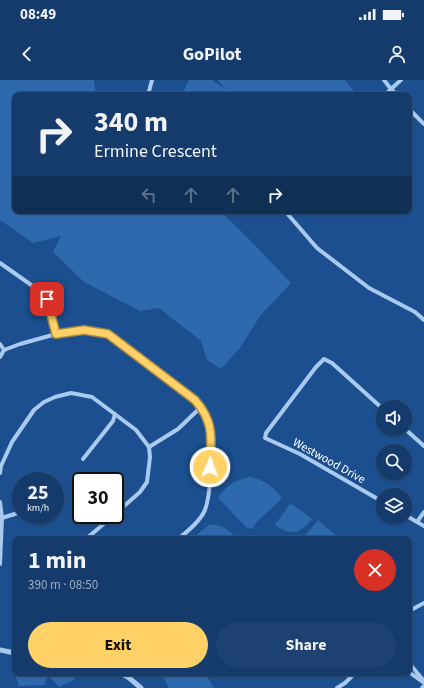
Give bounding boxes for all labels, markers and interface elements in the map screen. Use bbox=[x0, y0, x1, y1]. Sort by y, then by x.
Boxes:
text: 08:49 bbox=[20, 4, 56, 25]
text: GoPilot bbox=[183, 42, 241, 67]
icon: back bbox=[16, 43, 38, 65]
icon: person bbox=[386, 43, 408, 65]
text: 340 m bbox=[94, 102, 168, 142]
icon: right bbox=[28, 108, 80, 160]
text: Ermine Crescent bbox=[94, 139, 217, 164]
icon: left bbox=[138, 184, 160, 206]
icon: ahead bbox=[180, 184, 202, 206]
icon: ahead bbox=[222, 184, 244, 206]
icon: right bbox=[264, 184, 286, 206]
pin bbox=[30, 282, 64, 316]
icon: arrive bbox=[36, 288, 58, 310]
map controls bbox=[376, 400, 412, 524]
button: sound bbox=[376, 400, 412, 436]
street label: Westwood Drive bbox=[290, 434, 369, 488]
button: search bbox=[376, 444, 412, 480]
position arrow bbox=[189, 446, 231, 488]
speed limit sign: 30 bbox=[72, 472, 124, 524]
text: 25 bbox=[27, 479, 49, 507]
button: layers bbox=[376, 488, 412, 524]
text: km/h bbox=[27, 501, 49, 515]
text: 1 min bbox=[28, 543, 86, 578]
button: close bbox=[354, 549, 396, 591]
text: 390 m · 08:50 bbox=[28, 576, 98, 594]
button: Exit bbox=[28, 622, 208, 668]
button: Share bbox=[216, 622, 396, 668]

